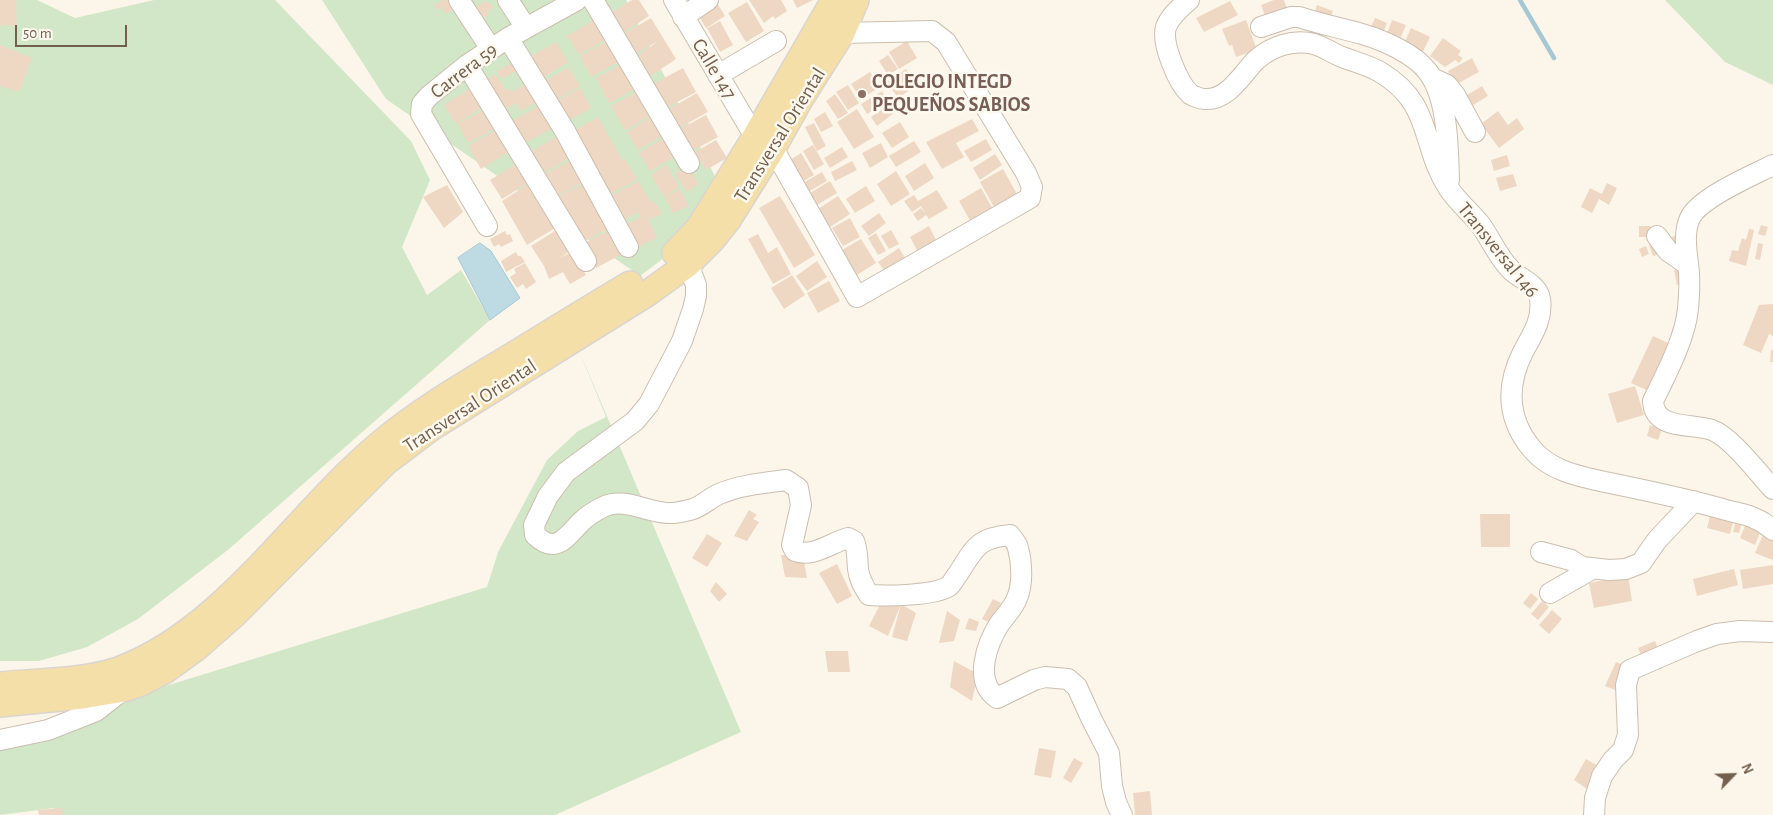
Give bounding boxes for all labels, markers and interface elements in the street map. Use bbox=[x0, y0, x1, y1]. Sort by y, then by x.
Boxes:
scale bar bbox=[18, 15, 130, 47]
text: 50 m bbox=[23, 26, 52, 41]
street label: Calle 147 bbox=[686, 34, 742, 104]
street label: Carrera 59 bbox=[426, 38, 502, 104]
street label: Transversal Oriental bbox=[729, 63, 831, 207]
place label: COLEGIO INTEGD PEQUEÑOS SABIOS bbox=[872, 70, 1031, 117]
marker: COLEGIO INTEGD PEQUEÑOS SABIOS bbox=[856, 88, 868, 100]
street label: Transversal 146 bbox=[1452, 197, 1544, 303]
street label: Transversal Oriental bbox=[399, 354, 541, 458]
north arrow bbox=[1708, 750, 1758, 800]
text: N bbox=[1738, 762, 1755, 776]

